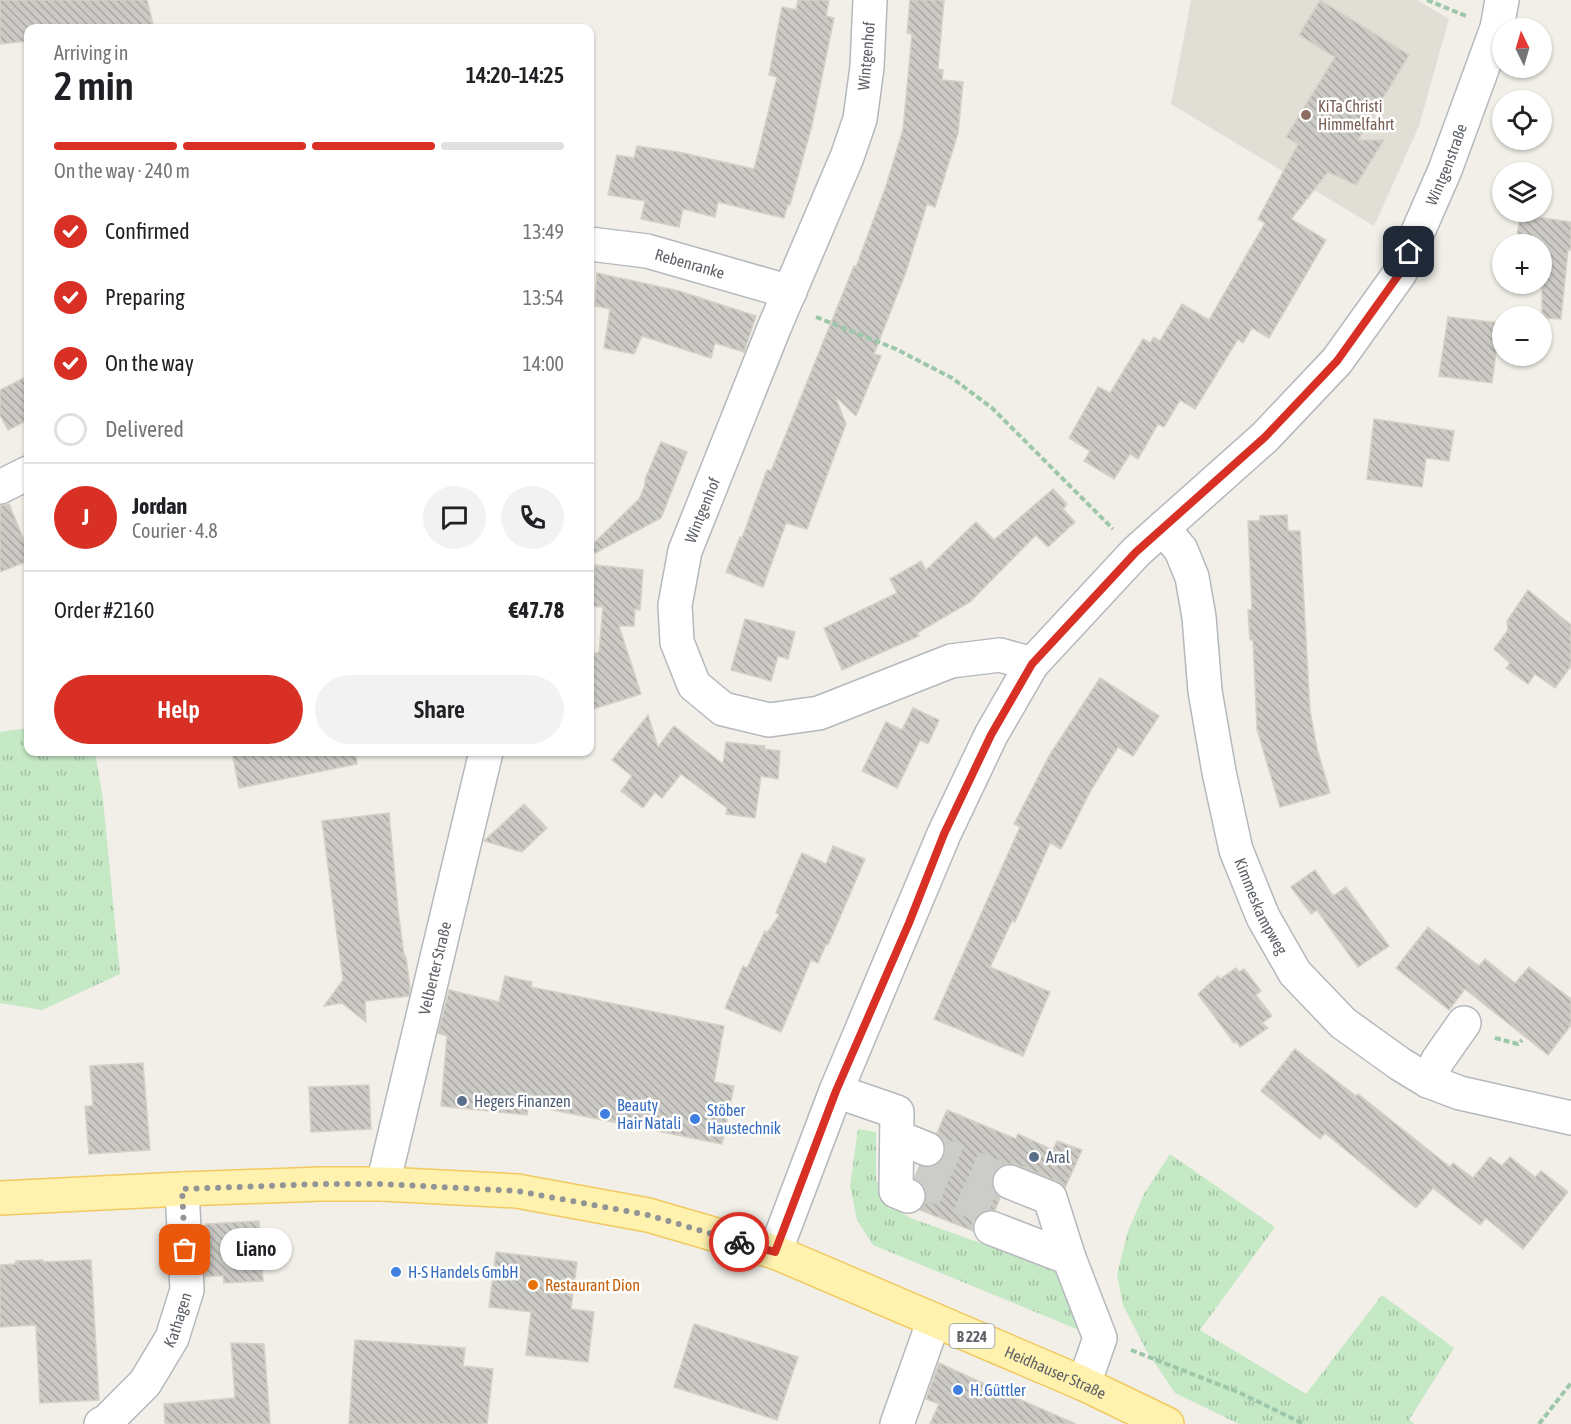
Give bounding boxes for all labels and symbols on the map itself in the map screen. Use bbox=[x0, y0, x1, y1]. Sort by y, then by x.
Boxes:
north arrow bbox=[1492, 18, 1552, 78]
street label: Wintgenhof bbox=[854, 20, 879, 91]
place label: KiTa Christi Himmelfahrt bbox=[1318, 97, 1395, 133]
marker: KiTa Christi Himmelfahrt bbox=[1299, 108, 1313, 122]
street label: Wintgenstraße bbox=[1422, 121, 1470, 208]
pin bbox=[1383, 226, 1434, 277]
street label: Rebenranke bbox=[653, 245, 727, 282]
street label: Wintgenhof bbox=[681, 474, 724, 546]
street label: Kimmeskampweg bbox=[1231, 855, 1291, 958]
street label: Velberter Straße bbox=[415, 920, 454, 1016]
place label: Hegers Finanzen bbox=[474, 1092, 571, 1111]
marker: Hegers Finanzen bbox=[455, 1094, 469, 1108]
place label: Beauty Hair Natali bbox=[617, 1096, 681, 1132]
place label: Stöber Haustechnik bbox=[707, 1101, 781, 1137]
marker: Beauty Hair Natali bbox=[598, 1107, 612, 1121]
marker: Stöber Haustechnik bbox=[688, 1112, 702, 1126]
place label: Aral bbox=[1046, 1148, 1071, 1166]
marker: Aral bbox=[1027, 1150, 1041, 1164]
courier bbox=[709, 1212, 769, 1272]
pin bbox=[159, 1224, 210, 1275]
callout: Liano bbox=[221, 1229, 293, 1271]
place label: H-S Handels GmbH bbox=[408, 1263, 519, 1281]
marker: H-S Handels GmbH bbox=[389, 1265, 403, 1279]
place label: Restaurant Dion bbox=[545, 1276, 640, 1294]
marker: Restaurant Dion bbox=[526, 1278, 540, 1292]
street label: Kathagen bbox=[160, 1290, 195, 1350]
road number: B 224 bbox=[950, 1324, 994, 1348]
street label: Heidhauser Straße bbox=[1002, 1342, 1109, 1402]
place label: H. Güttler bbox=[970, 1381, 1026, 1399]
marker: H. Güttler bbox=[951, 1383, 965, 1397]

